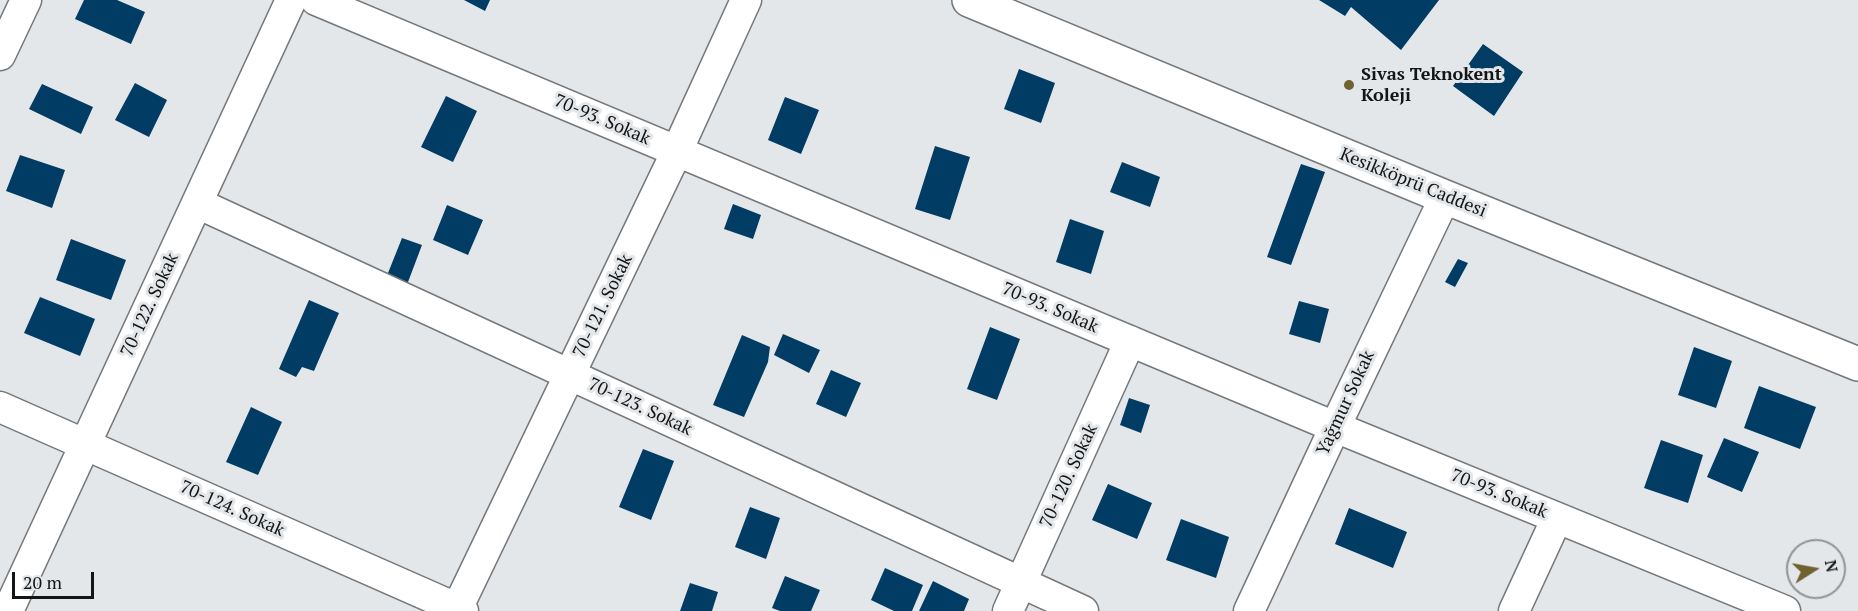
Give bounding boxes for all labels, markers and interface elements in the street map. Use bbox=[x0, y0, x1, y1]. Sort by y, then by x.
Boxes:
place label: Sivas Teknokent Koleji bbox=[1361, 64, 1502, 106]
marker: Sivas Teknokent Koleji bbox=[1342, 78, 1356, 92]
street label: 70-93. Sokak bbox=[551, 90, 653, 150]
street label: Kesikköprü Caddesi bbox=[1337, 144, 1489, 222]
street label: 70-122. Sokak bbox=[116, 250, 184, 360]
street label: 70-121. Sokak bbox=[569, 251, 637, 361]
street label: 70-93. Sokak bbox=[999, 278, 1101, 338]
street label: Yağmur Sokak bbox=[1312, 347, 1380, 459]
street label: 70-123. Sokak bbox=[585, 373, 695, 441]
street label: 70-120. Sokak bbox=[1035, 421, 1103, 531]
street label: 70-93. Sokak bbox=[1447, 465, 1551, 523]
street label: 70-124. Sokak bbox=[176, 476, 288, 542]
north arrow bbox=[1786, 539, 1846, 599]
text: N bbox=[1820, 558, 1844, 574]
scale bar bbox=[15, 560, 98, 598]
text: 20 m bbox=[23, 570, 62, 594]

